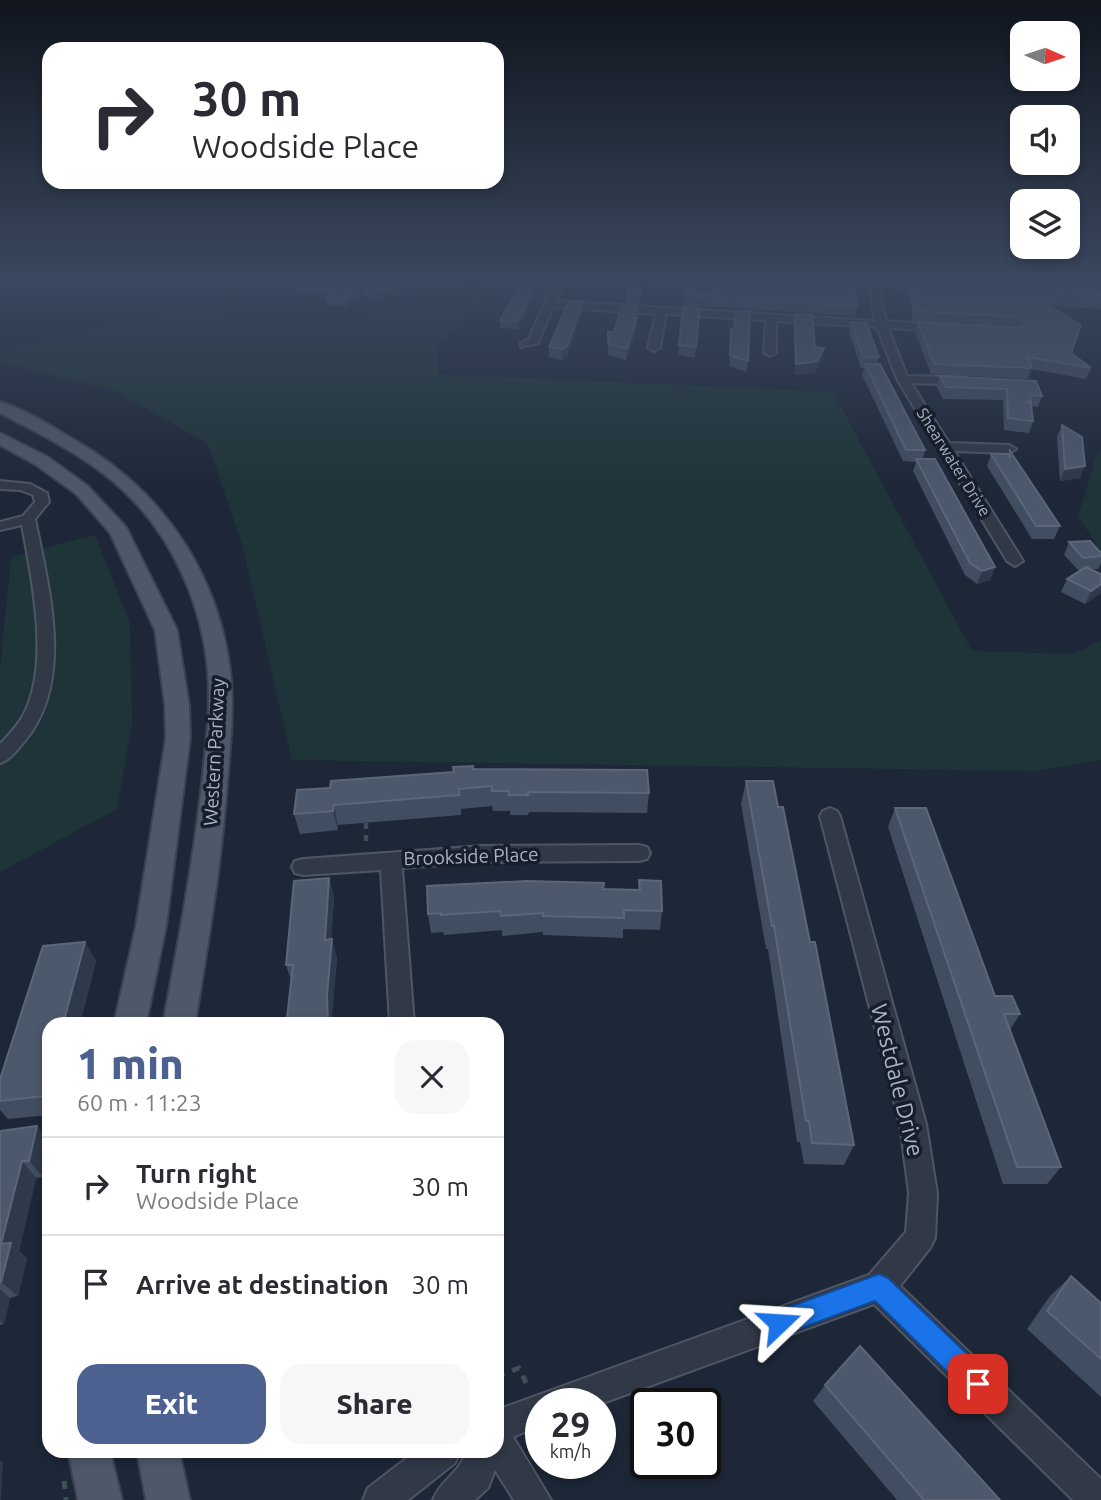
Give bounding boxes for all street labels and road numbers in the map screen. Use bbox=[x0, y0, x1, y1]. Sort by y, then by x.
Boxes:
street label: Shearwater Drive bbox=[913, 405, 995, 519]
street label: Western Parkway bbox=[199, 678, 229, 826]
street label: Brookside Place bbox=[403, 843, 539, 869]
street label: Westdale Drive bbox=[867, 1001, 929, 1159]

